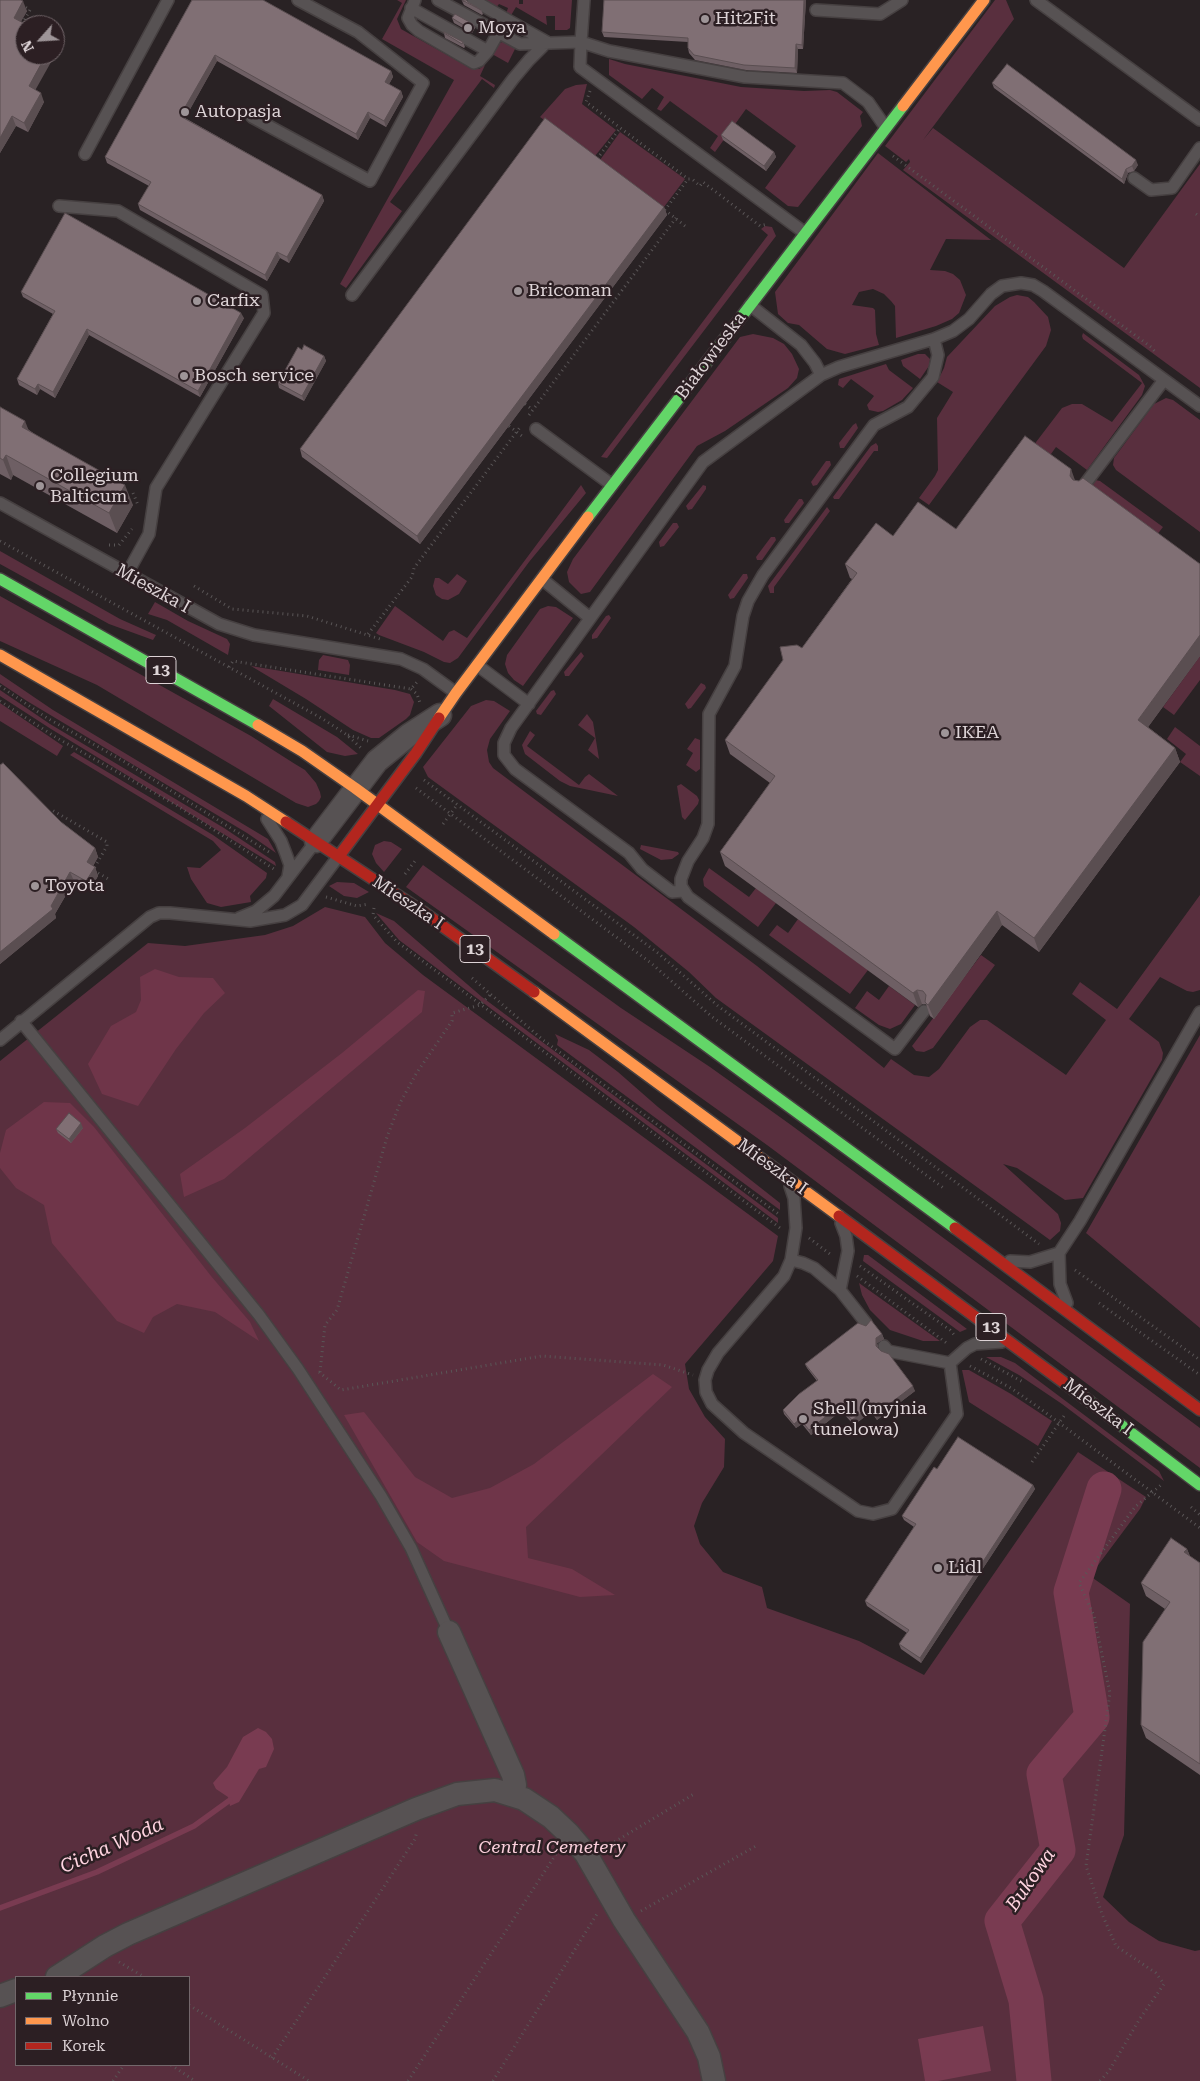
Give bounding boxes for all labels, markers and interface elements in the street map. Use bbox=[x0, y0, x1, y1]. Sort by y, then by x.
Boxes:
place label: Hit2Fit bbox=[715, 8, 776, 30]
marker: Hit2Fit bbox=[699, 13, 711, 25]
north arrow bbox=[15, 15, 65, 65]
place label: Moya bbox=[478, 17, 526, 39]
marker: Moya bbox=[462, 22, 474, 34]
text: N bbox=[18, 38, 37, 54]
place label: Autopasja bbox=[195, 101, 281, 123]
marker: Autopasja bbox=[179, 106, 191, 118]
place label: Bricoman bbox=[528, 280, 612, 302]
marker: Bricoman bbox=[512, 285, 524, 297]
place label: Carfix bbox=[207, 290, 260, 312]
marker: Carfix bbox=[191, 295, 203, 307]
street label: Białowieska bbox=[671, 308, 751, 404]
place label: Bosch service bbox=[194, 365, 314, 387]
marker: Bosch service bbox=[178, 370, 190, 382]
place label: Collegium Balticum bbox=[50, 465, 139, 508]
marker: Collegium Balticum bbox=[34, 480, 46, 492]
street label: Mieszka I bbox=[112, 560, 194, 618]
road number: 13 bbox=[146, 656, 176, 684]
place label: IKEA bbox=[955, 722, 999, 744]
marker: IKEA bbox=[939, 727, 951, 739]
street label: Mieszka I bbox=[368, 871, 448, 935]
place label: Toyota bbox=[45, 875, 104, 897]
marker: Toyota bbox=[29, 880, 41, 892]
road number: 13 bbox=[460, 936, 490, 962]
street label: Mieszka I bbox=[733, 1134, 811, 1200]
road number: 13 bbox=[976, 1314, 1006, 1340]
street label: Mieszka I bbox=[1059, 1374, 1137, 1440]
place label: Shell (myjnia tunelowa) bbox=[813, 1398, 927, 1440]
marker: Shell (myjnia tunelowa) bbox=[797, 1413, 809, 1425]
place label: Lidl bbox=[948, 1557, 982, 1579]
marker: Lidl bbox=[932, 1562, 944, 1574]
water label: Cicha Woda bbox=[57, 1813, 167, 1879]
park label: Central Cemetery bbox=[478, 1837, 626, 1859]
water label: Bukowa bbox=[1001, 1844, 1061, 1916]
legend bbox=[15, 1976, 190, 2066]
text: Płynnie bbox=[62, 1987, 118, 2005]
text: Wolno bbox=[62, 2012, 109, 2030]
text: Korek bbox=[62, 2037, 105, 2055]

